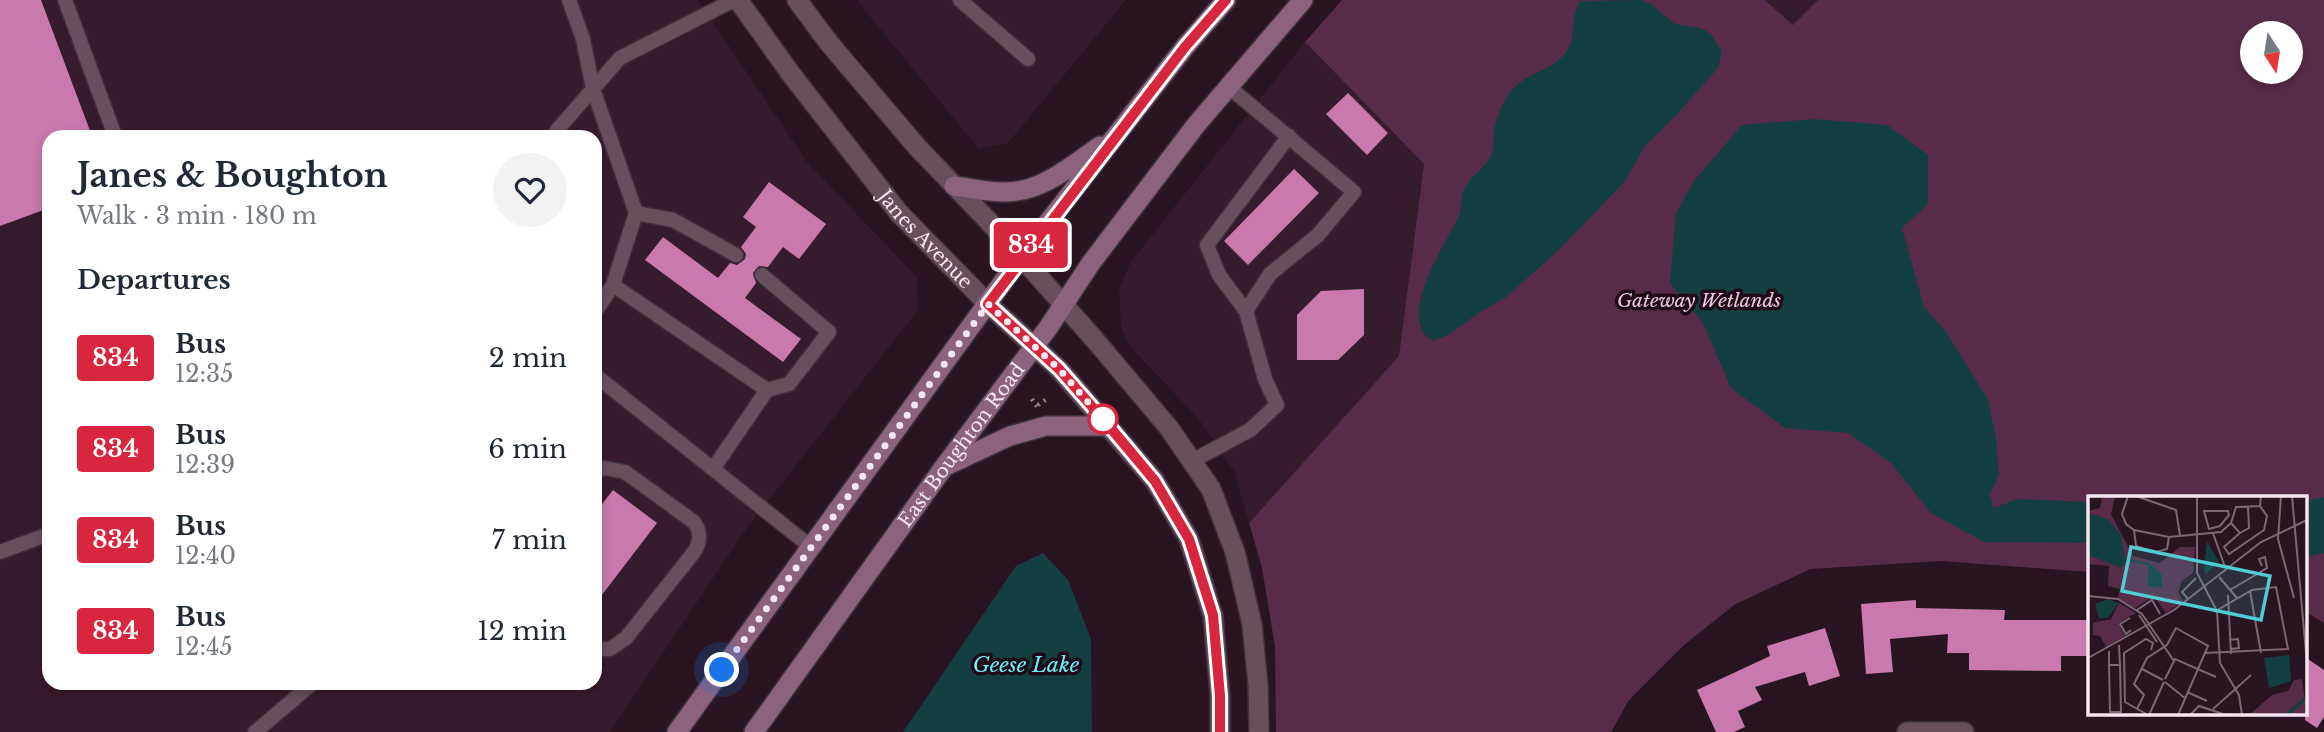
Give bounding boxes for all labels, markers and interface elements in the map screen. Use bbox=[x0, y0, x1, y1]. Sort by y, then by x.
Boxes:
north arrow bbox=[2240, 21, 2303, 84]
map controls bbox=[2240, 21, 2303, 84]
button: heart bbox=[493, 153, 567, 227]
text: Janes & Boughton bbox=[77, 155, 388, 196]
street label: Janes Avenue bbox=[872, 183, 977, 293]
text: Walk · 3 min · 180 m bbox=[77, 202, 317, 230]
line badge: 834 bbox=[991, 222, 1071, 268]
text: 834 bbox=[1008, 230, 1054, 259]
text: Departures bbox=[77, 264, 231, 296]
park label: Gateway Wetlands bbox=[1617, 289, 1781, 312]
text: Bus bbox=[175, 328, 226, 360]
text: 2 min bbox=[489, 342, 567, 374]
text: 834 bbox=[92, 343, 139, 372]
street label: East Boughton Road bbox=[893, 358, 1030, 532]
text: 12:35 bbox=[175, 360, 233, 388]
unlabelled marker bbox=[1088, 404, 1118, 434]
text: Bus bbox=[175, 419, 226, 451]
text: 6 min bbox=[488, 433, 567, 465]
text: 834 bbox=[92, 434, 139, 463]
text: 12:39 bbox=[175, 451, 235, 479]
inset map bbox=[2088, 496, 2306, 714]
text: Bus bbox=[175, 510, 226, 542]
text: 7 min bbox=[492, 524, 567, 556]
text: 834 bbox=[92, 525, 139, 554]
text: 12:40 bbox=[175, 542, 236, 570]
text: Bus bbox=[175, 601, 226, 633]
text: 12 min bbox=[477, 615, 567, 647]
text: 834 bbox=[92, 616, 139, 645]
text: 12:45 bbox=[175, 633, 233, 661]
your location bbox=[704, 652, 739, 687]
water label: Geese Lake bbox=[973, 652, 1080, 678]

